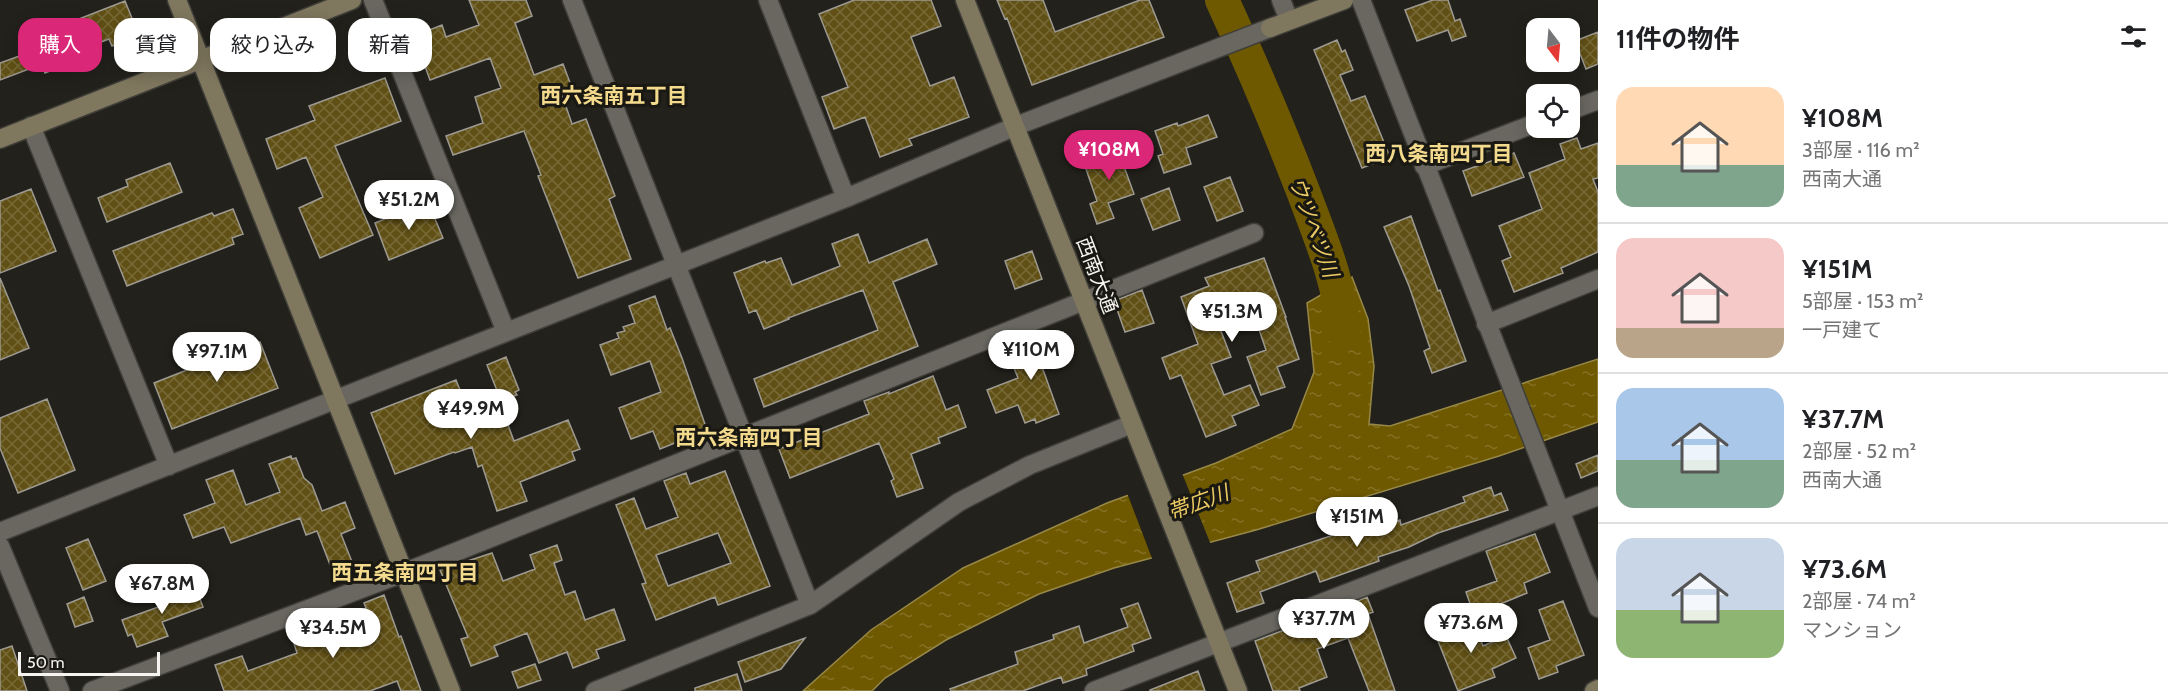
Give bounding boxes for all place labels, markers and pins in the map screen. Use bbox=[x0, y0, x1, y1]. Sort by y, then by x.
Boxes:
pin: ¥108M bbox=[1067, 130, 1151, 181]
pin: ¥51.2M bbox=[360, 180, 458, 231]
pin: ¥51.3M bbox=[1183, 292, 1281, 343]
pin: ¥110M bbox=[989, 330, 1073, 381]
pin: ¥97.1M bbox=[168, 332, 266, 383]
pin: ¥49.9M bbox=[422, 389, 520, 440]
pin: ¥151M bbox=[1315, 497, 1399, 548]
pin: ¥67.8M bbox=[113, 564, 211, 615]
pin: ¥37.7M bbox=[1275, 599, 1373, 650]
pin: ¥73.6M bbox=[1422, 603, 1520, 654]
pin: ¥34.5M bbox=[284, 608, 382, 659]

